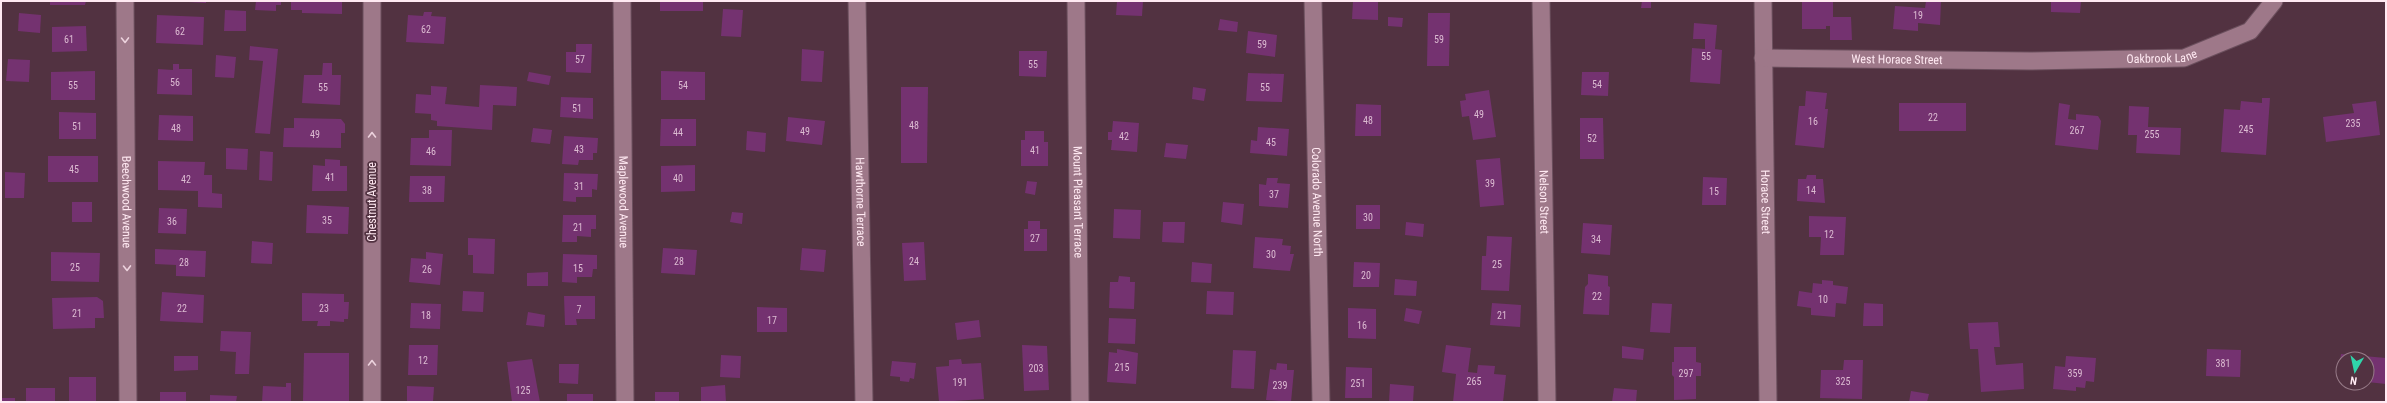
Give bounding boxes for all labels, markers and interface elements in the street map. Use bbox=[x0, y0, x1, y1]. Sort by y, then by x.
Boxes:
house number: 19 bbox=[1913, 10, 1923, 21]
house number: 62 bbox=[421, 24, 431, 35]
house number: 62 bbox=[175, 26, 185, 37]
house number: 61 bbox=[64, 34, 74, 45]
house number: 59 bbox=[1434, 34, 1444, 45]
one-way arrow bbox=[121, 37, 129, 43]
house number: 59 bbox=[1257, 39, 1267, 50]
street label: Oakbrook Lane bbox=[2126, 46, 2199, 66]
house number: 55 bbox=[1701, 51, 1711, 62]
street label: West Horace Street bbox=[1851, 52, 1943, 67]
house number: 57 bbox=[575, 54, 585, 65]
house number: 55 bbox=[1028, 59, 1038, 70]
house number: 56 bbox=[170, 77, 180, 88]
house number: 54 bbox=[1592, 79, 1602, 90]
house number: 55 bbox=[68, 80, 78, 91]
house number: 54 bbox=[678, 80, 688, 91]
house number: 55 bbox=[318, 82, 328, 93]
house number: 55 bbox=[1260, 82, 1270, 93]
house number: 51 bbox=[572, 103, 582, 114]
house number: 49 bbox=[1474, 109, 1484, 120]
house number: 22 bbox=[1928, 112, 1938, 123]
house number: 48 bbox=[1363, 115, 1373, 126]
house number: 16 bbox=[1808, 116, 1818, 127]
house number: 235 bbox=[2346, 118, 2360, 129]
house number: 48 bbox=[909, 120, 919, 131]
house number: 51 bbox=[72, 121, 82, 132]
house number: 48 bbox=[171, 123, 181, 134]
house number: 245 bbox=[2239, 124, 2253, 135]
house number: 267 bbox=[2070, 125, 2084, 136]
house number: 49 bbox=[800, 126, 810, 137]
house number: 44 bbox=[673, 127, 683, 138]
house number: 49 bbox=[310, 129, 320, 140]
house number: 255 bbox=[2145, 129, 2159, 140]
house number: 42 bbox=[1119, 131, 1129, 142]
one-way arrow bbox=[368, 132, 376, 138]
house number: 52 bbox=[1587, 133, 1597, 144]
house number: 45 bbox=[1266, 137, 1276, 148]
house number: 43 bbox=[574, 144, 584, 155]
house number: 41 bbox=[1030, 145, 1040, 156]
house number: 46 bbox=[426, 146, 436, 157]
street label: Mount Pleasant Terrace bbox=[1070, 146, 1086, 259]
street label: Colorado Avenue North bbox=[1309, 147, 1325, 257]
street label: Beechwood Avenue bbox=[119, 156, 134, 249]
street label: Maplewood Avenue bbox=[616, 156, 631, 249]
street label: Hawthorne Terrace bbox=[853, 157, 868, 247]
street label: Chestnut Avenue bbox=[365, 162, 379, 242]
house number: 45 bbox=[69, 164, 79, 175]
street label: Nelson Street bbox=[1537, 170, 1551, 235]
street label: Horace Street bbox=[1758, 170, 1773, 235]
house number: 41 bbox=[325, 172, 335, 183]
house number: 40 bbox=[673, 173, 683, 184]
house number: 42 bbox=[181, 174, 191, 185]
house number: 39 bbox=[1485, 178, 1495, 189]
house number: 31 bbox=[574, 181, 584, 192]
house number: 38 bbox=[422, 185, 432, 196]
house number: 14 bbox=[1806, 185, 1816, 196]
house number: 15 bbox=[1709, 186, 1719, 197]
house number: 37 bbox=[1269, 189, 1279, 200]
house number: 30 bbox=[1363, 212, 1373, 223]
house number: 35 bbox=[322, 215, 332, 226]
house number: 36 bbox=[167, 216, 177, 227]
house number: 21 bbox=[573, 222, 583, 233]
house number: 12 bbox=[1824, 229, 1834, 240]
house number: 27 bbox=[1030, 233, 1040, 244]
house number: 34 bbox=[1591, 234, 1601, 245]
house number: 30 bbox=[1266, 249, 1276, 260]
house number: 28 bbox=[674, 256, 684, 267]
house number: 24 bbox=[909, 256, 919, 267]
house number: 28 bbox=[179, 257, 189, 268]
house number: 25 bbox=[1492, 259, 1502, 270]
house number: 25 bbox=[70, 262, 80, 273]
house number: 15 bbox=[573, 263, 583, 274]
house number: 26 bbox=[422, 264, 432, 275]
one-way arrow bbox=[123, 265, 131, 271]
house number: 20 bbox=[1361, 270, 1371, 281]
house number: 22 bbox=[1592, 291, 1602, 302]
house number: 10 bbox=[1818, 294, 1828, 305]
house number: 22 bbox=[177, 303, 187, 314]
house number: 23 bbox=[319, 303, 329, 314]
house number: 7 bbox=[577, 304, 582, 315]
house number: 21 bbox=[72, 308, 82, 319]
house number: 18 bbox=[421, 310, 431, 321]
house number: 21 bbox=[1497, 310, 1507, 321]
house number: 17 bbox=[767, 315, 777, 326]
house number: 16 bbox=[1357, 320, 1367, 331]
north arrow bbox=[2335, 351, 2375, 391]
house number: 12 bbox=[418, 355, 428, 366]
house number: 381 bbox=[2216, 358, 2230, 369]
one-way arrow bbox=[368, 360, 376, 366]
house number: 215 bbox=[1115, 362, 1129, 373]
house number: 203 bbox=[1029, 363, 1043, 374]
house number: 297 bbox=[1679, 368, 1693, 379]
house number: 359 bbox=[2068, 368, 2082, 379]
text: N bbox=[2349, 373, 2358, 387]
house number: 265 bbox=[1467, 376, 1481, 387]
house number: 325 bbox=[1836, 376, 1850, 387]
house number: 191 bbox=[953, 377, 967, 388]
house number: 251 bbox=[1351, 378, 1365, 389]
house number: 239 bbox=[1273, 380, 1287, 391]
house number: 125 bbox=[516, 385, 530, 396]

